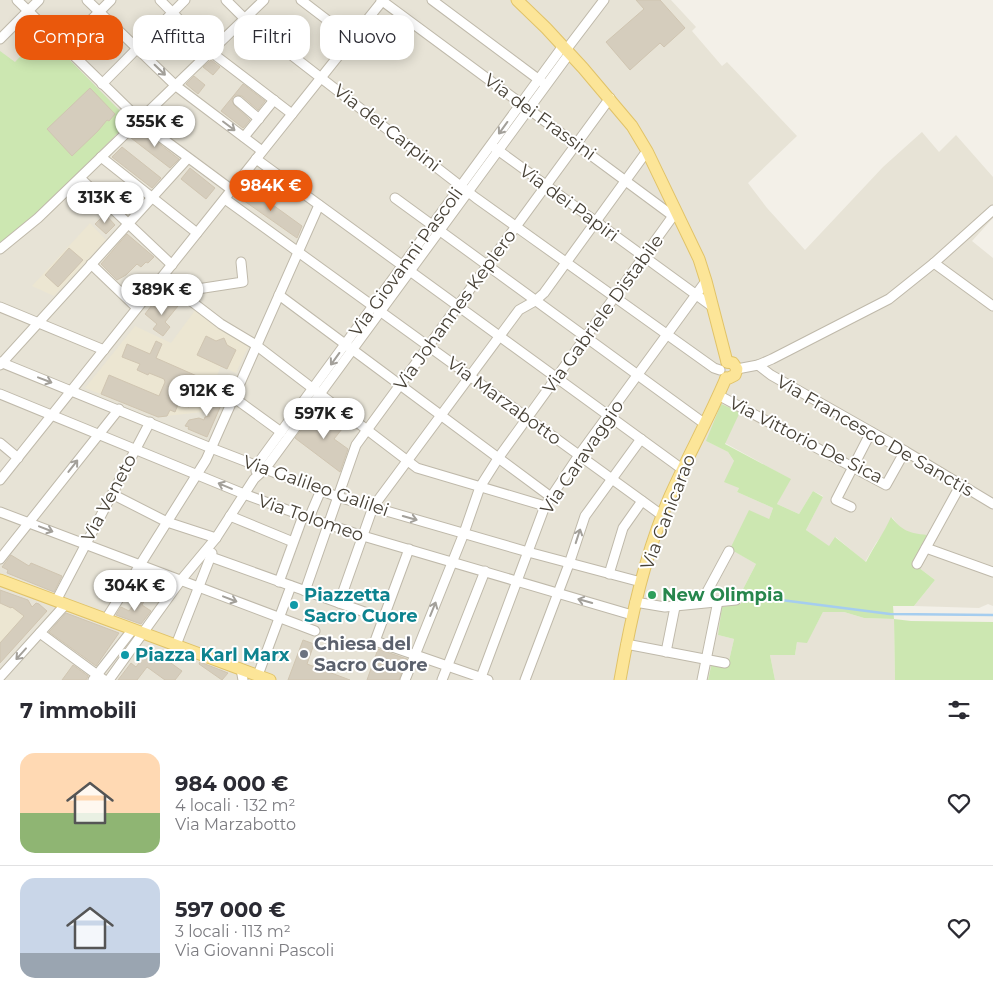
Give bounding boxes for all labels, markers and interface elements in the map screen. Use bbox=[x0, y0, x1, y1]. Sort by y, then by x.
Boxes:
chip: Compra bbox=[15, 15, 123, 60]
chip: Affitta bbox=[133, 15, 224, 60]
chip: Filtri bbox=[234, 15, 310, 60]
chip: Nuovo bbox=[320, 15, 414, 60]
one-way arrow bbox=[154, 64, 167, 76]
street label: Via dei Frassini bbox=[480, 69, 600, 165]
street label: Via dei Carpini bbox=[329, 79, 445, 177]
pin: 355K € bbox=[114, 106, 196, 148]
text: 355K € bbox=[126, 112, 184, 131]
one-way arrow bbox=[222, 120, 235, 131]
one-way arrow bbox=[498, 121, 508, 135]
street label: Via dei Papiri bbox=[515, 160, 623, 246]
pin: 984K € bbox=[230, 170, 312, 212]
text: 984K € bbox=[240, 176, 302, 195]
pin: 313K € bbox=[64, 182, 146, 224]
street label: Via Giovanni Pascoli bbox=[344, 183, 468, 341]
text: 313K € bbox=[78, 188, 132, 207]
street label: Via Johannes Keplero bbox=[389, 225, 521, 395]
street label: Via Gabriele Distabile bbox=[538, 230, 668, 398]
pin: 389K € bbox=[121, 274, 203, 316]
text: 389K € bbox=[132, 280, 192, 299]
one-way arrow bbox=[330, 351, 340, 365]
street label: Via Marzabotto bbox=[442, 352, 566, 450]
street label: Via Francesco De Sanctis bbox=[772, 370, 978, 502]
pin: 912K € bbox=[166, 374, 248, 417]
one-way arrow bbox=[37, 376, 53, 385]
text: 912K € bbox=[179, 381, 235, 400]
street label: Via Vittorio De Sica bbox=[725, 392, 887, 488]
street label: Via Caravaggio bbox=[536, 396, 628, 518]
pin: 597K € bbox=[283, 398, 365, 440]
text: 597K € bbox=[295, 404, 353, 423]
street label: Via Veneto bbox=[77, 450, 141, 546]
street label: Via Galileo Galilei bbox=[240, 451, 392, 521]
street label: Via Canicarao bbox=[636, 451, 700, 573]
one-way arrow bbox=[68, 460, 79, 473]
one-way arrow bbox=[218, 481, 233, 490]
street label: Via Tolomeo bbox=[255, 490, 367, 546]
one-way arrow bbox=[402, 513, 418, 523]
one-way arrow bbox=[37, 525, 53, 534]
one-way arrow bbox=[574, 528, 583, 544]
pin: 304K € bbox=[94, 570, 176, 612]
text: 304K € bbox=[105, 576, 165, 595]
place label: Piazzetta Sacro Cuore bbox=[304, 584, 418, 627]
place label: New Olimpia bbox=[662, 584, 784, 606]
marker: New Olimpia bbox=[646, 589, 658, 601]
one-way arrow bbox=[222, 595, 238, 604]
one-way arrow bbox=[578, 596, 594, 606]
marker: Piazzetta Sacro Cuore bbox=[288, 599, 300, 611]
one-way arrow bbox=[429, 602, 438, 617]
place label: Chiesa del Sacro Cuore bbox=[314, 633, 428, 676]
place label: Piazza Karl Marx bbox=[135, 644, 290, 666]
one-way arrow bbox=[15, 647, 27, 660]
marker: Chiesa del Sacro Cuore bbox=[298, 648, 310, 660]
marker: Piazza Karl Marx bbox=[119, 649, 131, 661]
icon: filters bbox=[945, 696, 973, 724]
text: 7 immobili bbox=[20, 698, 137, 723]
text: 984 000 € bbox=[175, 771, 288, 796]
icon: home bbox=[60, 773, 120, 833]
icon: heart bbox=[945, 789, 973, 817]
text: 4 locali · 132 m² bbox=[175, 796, 295, 815]
text: Via Marzabotto bbox=[175, 815, 296, 834]
text: 597 000 € bbox=[175, 897, 286, 922]
icon: home bbox=[60, 898, 120, 958]
icon: heart bbox=[945, 914, 973, 942]
text: 3 locali · 113 m² bbox=[175, 922, 291, 941]
text: Via Giovanni Pascoli bbox=[175, 941, 334, 960]

